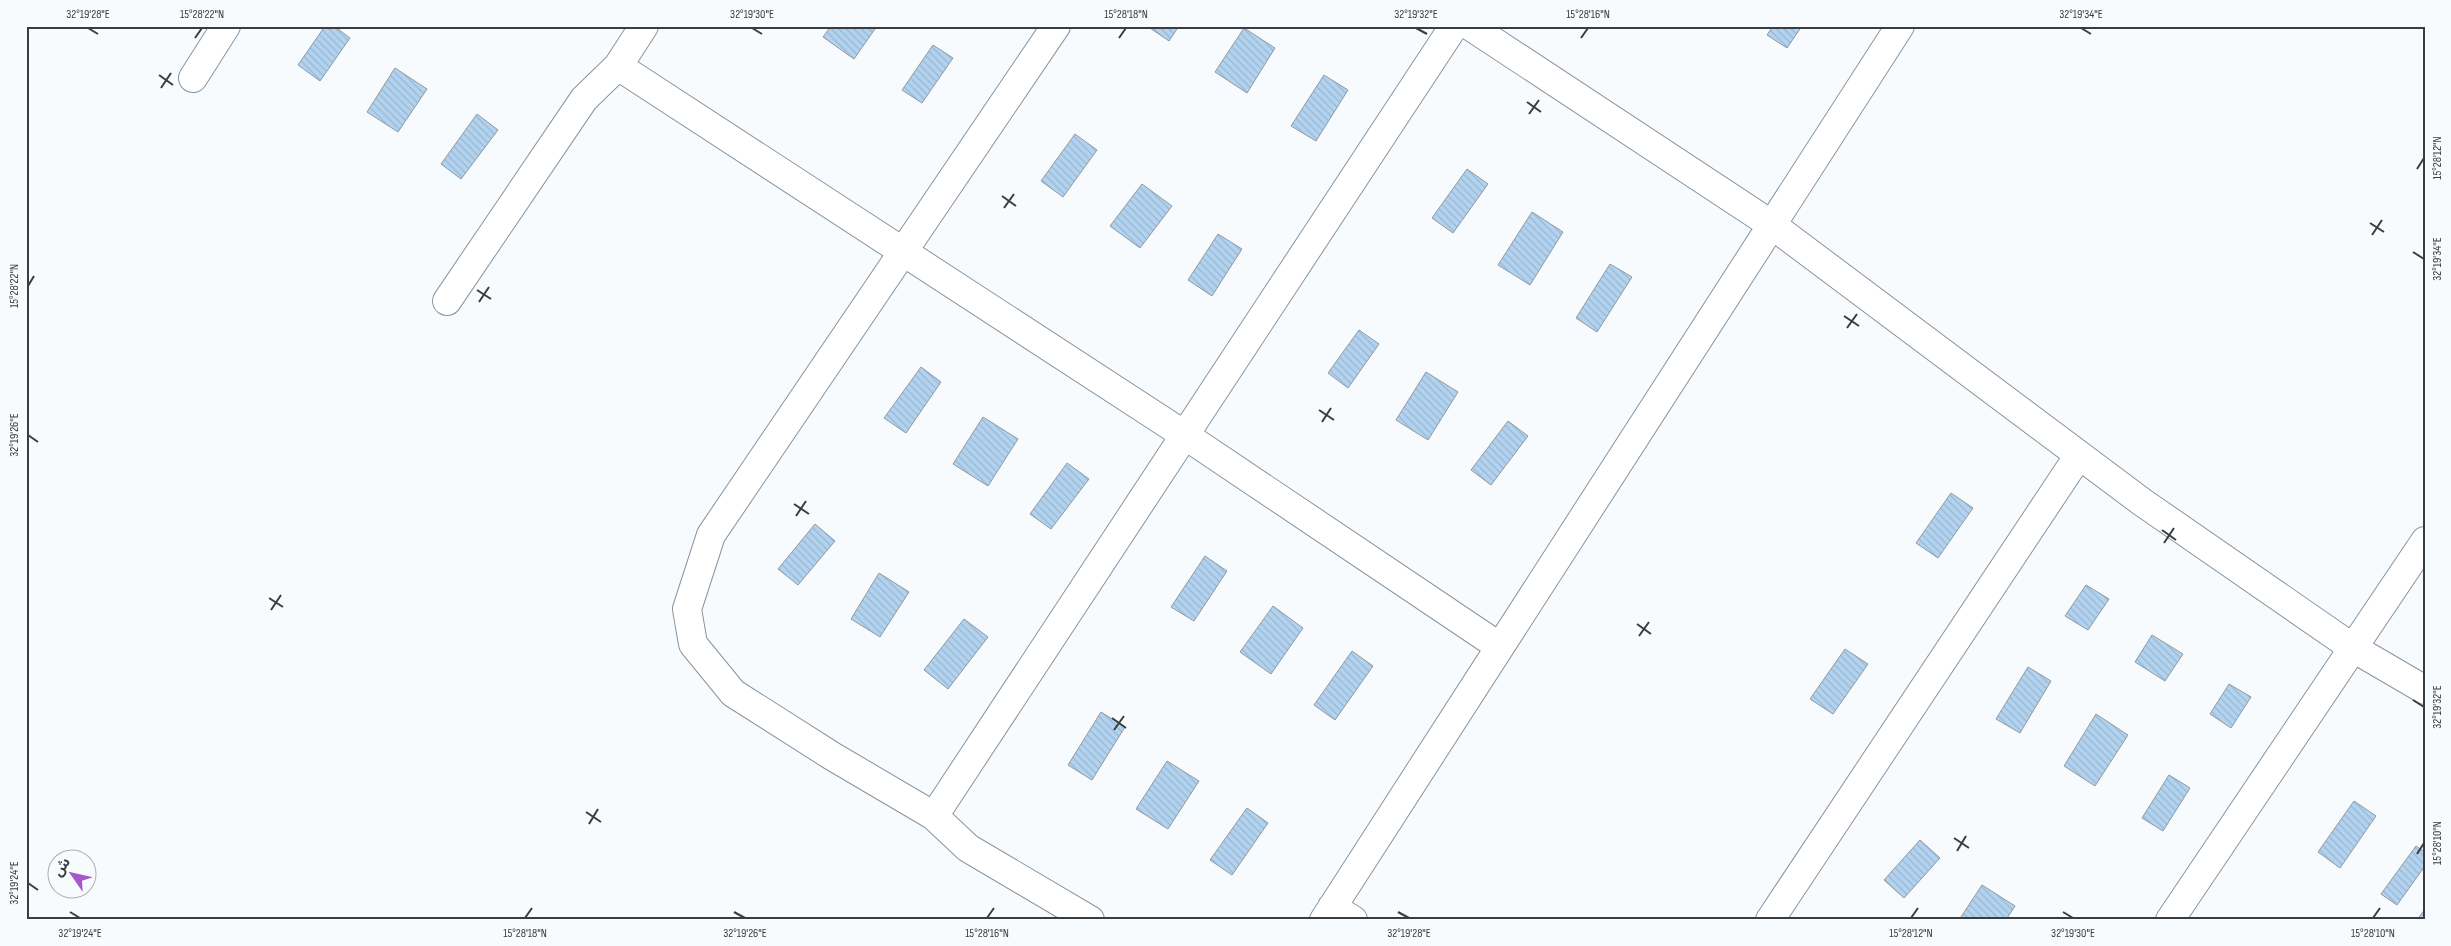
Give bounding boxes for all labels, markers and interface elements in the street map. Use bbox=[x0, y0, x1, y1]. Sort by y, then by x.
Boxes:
text: 32°19'28"E bbox=[66, 7, 110, 22]
text: 15°28'22"N bbox=[180, 7, 224, 22]
text: 32°19'30"E bbox=[730, 7, 774, 22]
text: 15°28'18"N bbox=[1104, 7, 1148, 22]
text: 32°19'32"E bbox=[1394, 7, 1438, 22]
text: 15°28'16"N bbox=[1566, 7, 1610, 22]
text: 32°19'34"E bbox=[2059, 7, 2103, 22]
text: 15°28'12"N bbox=[2430, 136, 2445, 180]
text: 32°19'34"E bbox=[2430, 237, 2445, 281]
text: 15°28'22"N bbox=[7, 264, 22, 308]
text: 32°19'26"E bbox=[7, 413, 22, 457]
text: 32°19'32"E bbox=[2430, 685, 2445, 729]
text: 15°28'10"N bbox=[2430, 821, 2445, 865]
north arrow bbox=[48, 848, 98, 898]
text: ش bbox=[49, 854, 74, 880]
text: 32°19'24"E bbox=[7, 861, 22, 905]
text: 32°19'24"E bbox=[58, 926, 102, 941]
text: 15°28'18"N bbox=[503, 926, 547, 941]
text: 32°19'26"E bbox=[723, 926, 767, 941]
text: 15°28'16"N bbox=[965, 926, 1009, 941]
text: 32°19'28"E bbox=[1387, 926, 1431, 941]
text: 15°28'12"N bbox=[1889, 926, 1933, 941]
text: 32°19'30"E bbox=[2051, 926, 2095, 941]
text: 15°28'10"N bbox=[2351, 926, 2395, 941]

